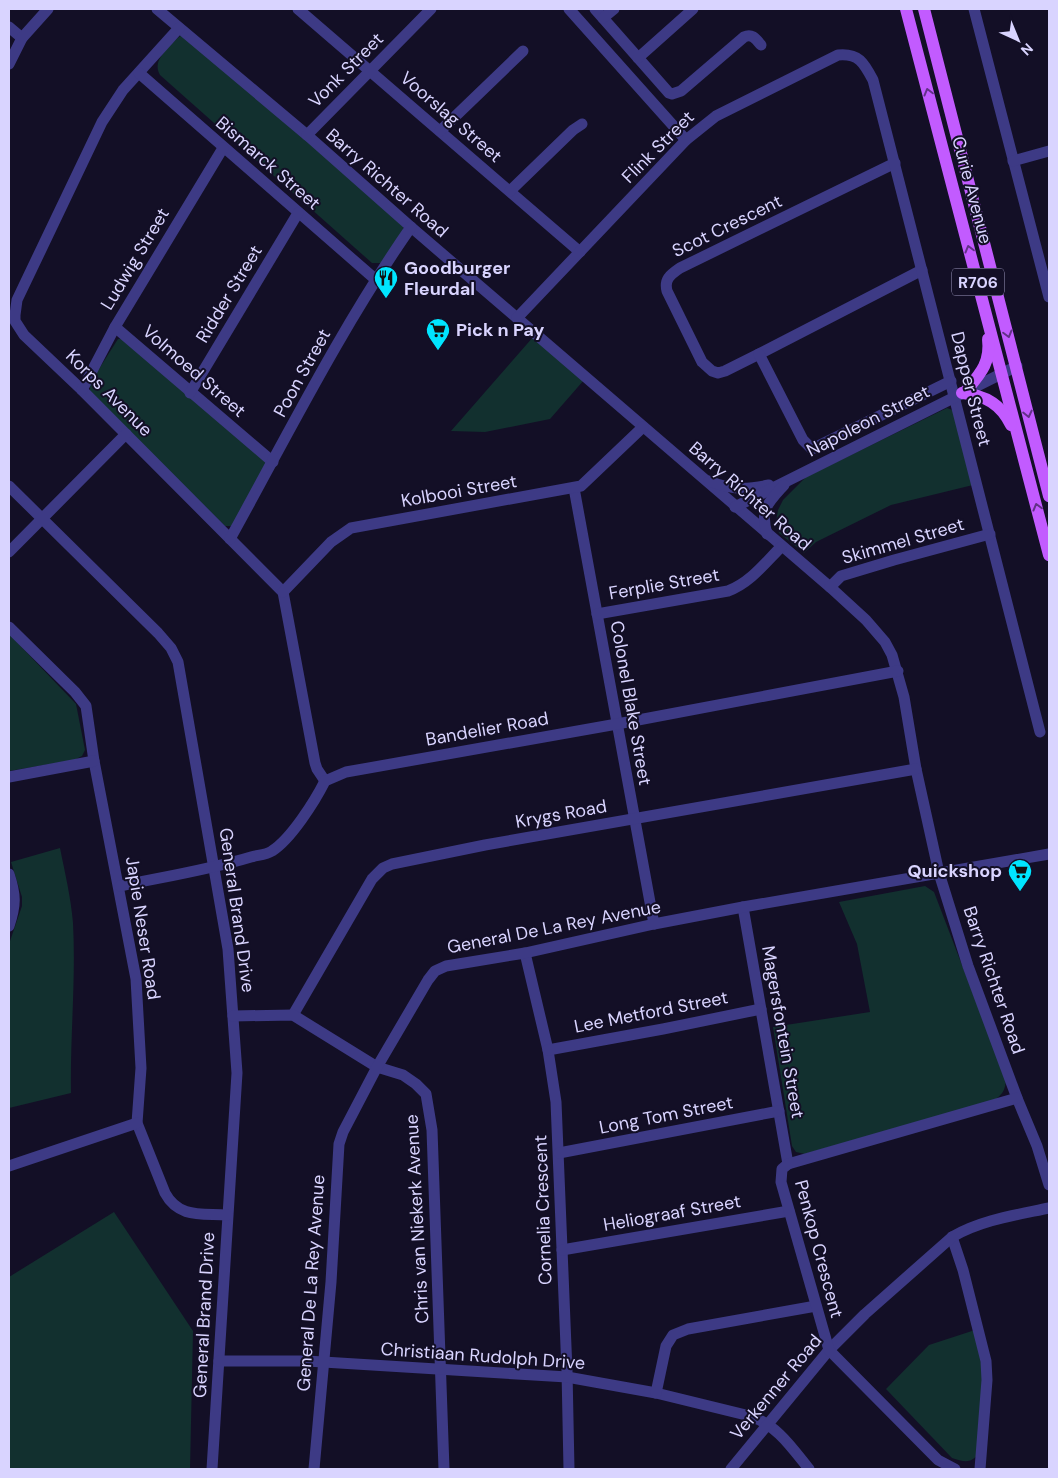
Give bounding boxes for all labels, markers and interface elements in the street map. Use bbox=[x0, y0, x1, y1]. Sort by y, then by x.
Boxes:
north arrow bbox=[993, 15, 1043, 65]
street label: Vonk Street bbox=[303, 27, 389, 113]
text: N bbox=[1017, 39, 1037, 59]
street label: Voorslag Street bbox=[395, 66, 507, 168]
one-way arrow bbox=[923, 88, 933, 96]
street label: Flink Street bbox=[617, 106, 699, 188]
street label: Bismarck Street bbox=[210, 111, 326, 215]
street label: Barry Richter Road bbox=[321, 123, 453, 243]
street label: Curie Avenue bbox=[946, 134, 998, 246]
street label: Scot Crescent bbox=[668, 189, 786, 263]
street label: Ludwig Street bbox=[95, 204, 175, 314]
street label: Ridder Street bbox=[190, 241, 268, 347]
one-way arrow bbox=[964, 244, 975, 253]
place label: Goodburger Fleurdal bbox=[404, 256, 510, 301]
restaurant icon: Goodburger Fleurdal bbox=[373, 265, 399, 299]
road number: R706 bbox=[952, 268, 1004, 296]
supermarket icon: Pick n Pay bbox=[425, 317, 451, 351]
place label: Pick n Pay bbox=[456, 318, 545, 342]
street label: Volmoed Street bbox=[137, 319, 251, 423]
street label: Poon Street bbox=[268, 325, 336, 421]
street label: Dapper Street bbox=[945, 329, 997, 449]
one-way arrow bbox=[1003, 329, 1013, 337]
street label: Korps Avenue bbox=[60, 344, 158, 442]
street label: Napoleon Street bbox=[802, 380, 934, 462]
one-way arrow bbox=[1022, 409, 1033, 418]
street label: Barry Richter Road bbox=[684, 436, 816, 556]
street label: Kolbooi Street bbox=[399, 469, 519, 513]
one-way arrow bbox=[1032, 503, 1043, 512]
street label: Skimmel Street bbox=[839, 512, 967, 570]
street label: Ferplie Street bbox=[607, 562, 721, 606]
street label: Colonel Blake Street bbox=[605, 619, 657, 787]
street label: Bandelier Road bbox=[424, 706, 550, 752]
street label: Krygs Road bbox=[513, 794, 609, 834]
street label: General Brand Drive bbox=[214, 826, 260, 994]
street label: Japie Neser Road bbox=[120, 855, 166, 1001]
supermarket icon: Quickshop bbox=[1007, 858, 1033, 892]
place label: Quickshop bbox=[907, 859, 1002, 883]
street label: General De La Rey Avenue bbox=[445, 895, 663, 959]
street label: Barry Richter Road bbox=[957, 903, 1031, 1057]
street label: Magersfontein Street bbox=[756, 944, 810, 1120]
street label: Lee Metford Street bbox=[572, 985, 730, 1039]
street label: Long Tom Street bbox=[597, 1090, 735, 1140]
street label: Chris van Niekerk Avenue bbox=[400, 1114, 434, 1324]
street label: Cornelia Crescent bbox=[528, 1135, 558, 1285]
street label: General De La Rey Avenue bbox=[291, 1174, 331, 1392]
street label: Penkop Crescent bbox=[789, 1177, 849, 1321]
street label: Heliograaf Street bbox=[601, 1189, 743, 1237]
street label: General Brand Drive bbox=[188, 1231, 220, 1399]
street label: Verkenner Road bbox=[725, 1329, 827, 1445]
street label: Christiaan Rudolph Drive bbox=[380, 1337, 586, 1375]

